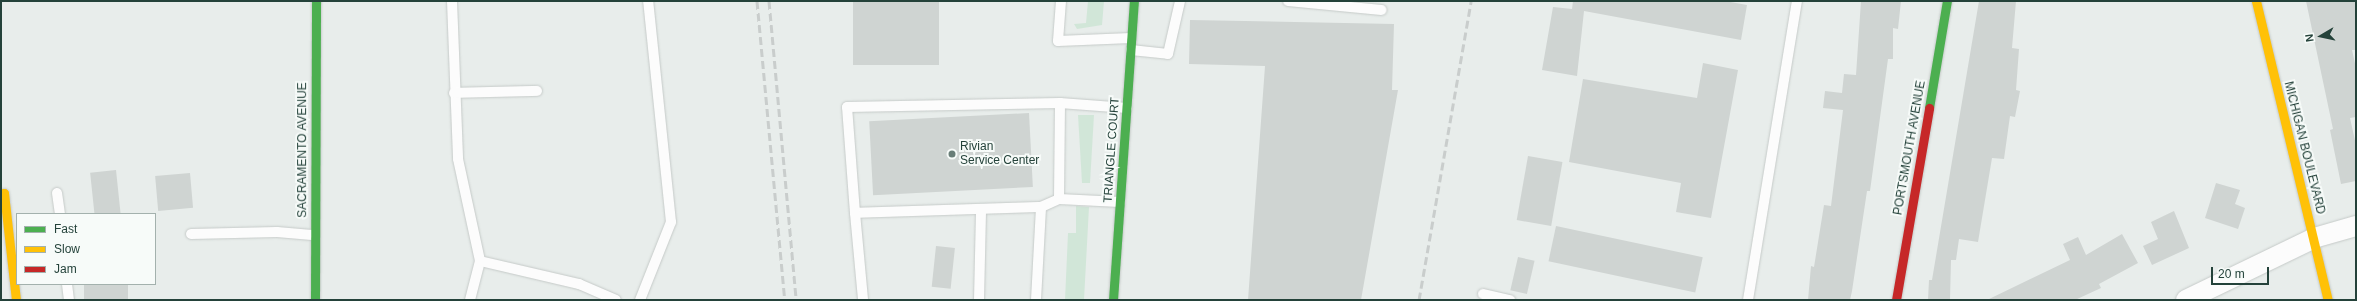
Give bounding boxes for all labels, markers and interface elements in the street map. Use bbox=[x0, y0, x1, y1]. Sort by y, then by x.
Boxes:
north arrow bbox=[2301, 16, 2341, 56]
text: N bbox=[2303, 33, 2316, 43]
street label: PORTSMOUTH AVENUE bbox=[1891, 79, 1929, 217]
street label: MICHIGAN BOULEVARD bbox=[2281, 80, 2327, 216]
street label: SACRAMENTO AVENUE bbox=[296, 82, 310, 218]
street label: TRIANGLE COURT bbox=[1101, 97, 1123, 203]
place label: Rivian Service Center bbox=[960, 140, 1039, 168]
marker: Rivian Service Center bbox=[947, 149, 957, 159]
legend bbox=[16, 213, 156, 285]
text: Fast bbox=[54, 222, 77, 236]
text: Slow bbox=[54, 242, 80, 256]
scale bar bbox=[2213, 259, 2271, 285]
text: Jam bbox=[54, 262, 77, 276]
text: 20 m bbox=[2218, 267, 2245, 281]

